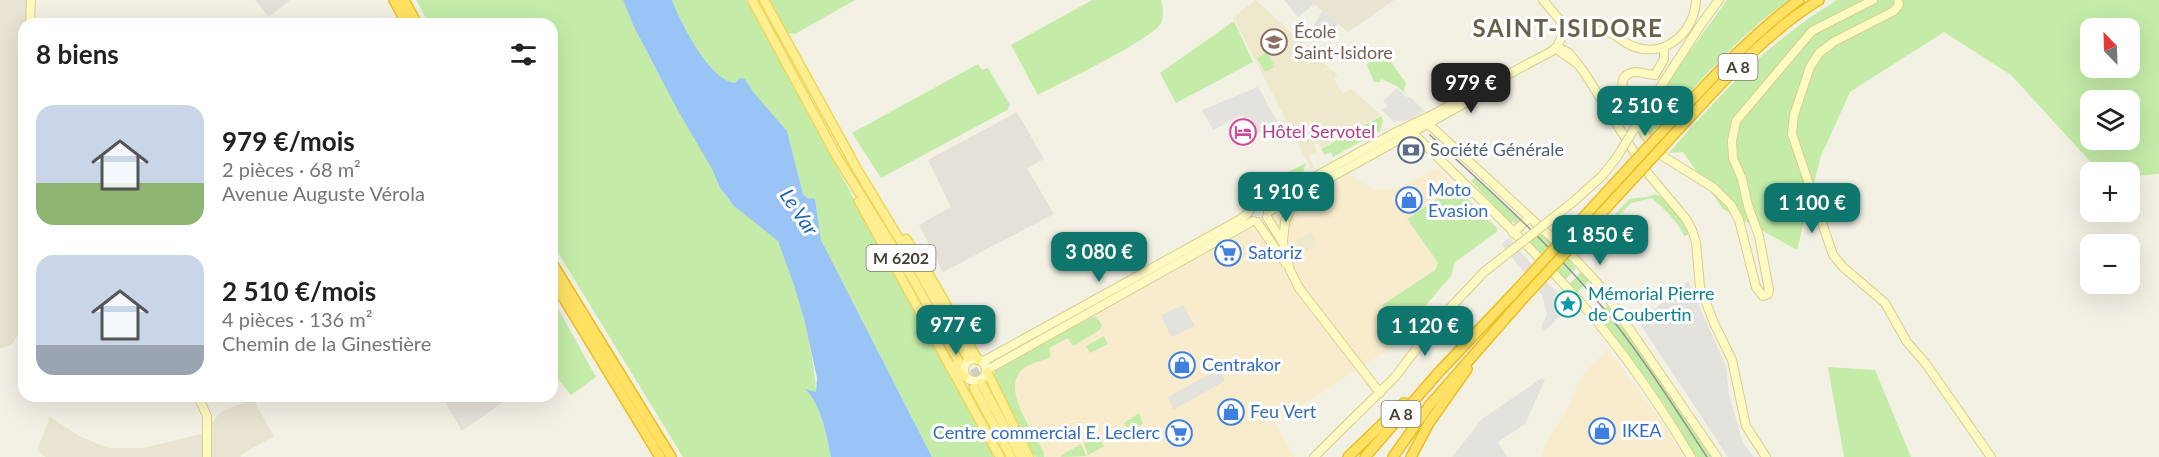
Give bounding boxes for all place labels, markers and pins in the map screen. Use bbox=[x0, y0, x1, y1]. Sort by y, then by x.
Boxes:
place label: École Saint-Isidore bbox=[1294, 20, 1393, 63]
school or university icon: École Saint-Isidore bbox=[1259, 27, 1289, 57]
pin: 979 € bbox=[1429, 63, 1513, 114]
pin: 2 510 € bbox=[1590, 86, 1700, 137]
hotel icon: Hôtel Servotel bbox=[1228, 117, 1258, 147]
place label: Hôtel Servotel bbox=[1262, 120, 1375, 142]
bank icon: Société Générale bbox=[1396, 135, 1426, 165]
place label: Société Générale bbox=[1430, 138, 1564, 160]
pin: 1 910 € bbox=[1231, 172, 1341, 223]
place label: Moto Evasion bbox=[1428, 178, 1488, 221]
pin: 1 100 € bbox=[1757, 183, 1867, 234]
shop icon: Moto Evasion bbox=[1394, 185, 1424, 215]
pin: 1 850 € bbox=[1545, 215, 1655, 266]
pin: 3 080 € bbox=[1044, 232, 1154, 283]
supermarket icon: Satoriz bbox=[1213, 238, 1243, 268]
place label: Satoriz bbox=[1248, 241, 1302, 263]
place label: Mémorial Pierre de Coubertin bbox=[1588, 282, 1714, 325]
place icon: Mémorial Pierre de Coubertin bbox=[1553, 289, 1583, 319]
pin: 977 € bbox=[914, 305, 998, 356]
pin: 1 120 € bbox=[1370, 306, 1480, 357]
shop icon: Centrakor bbox=[1167, 350, 1197, 380]
place label: Centrakor bbox=[1202, 353, 1281, 375]
shop icon: Feu Vert bbox=[1216, 397, 1246, 427]
place label: Feu Vert bbox=[1250, 400, 1317, 422]
shop icon: IKEA bbox=[1587, 416, 1617, 446]
supermarket icon: Centre commercial E. Leclerc bbox=[1164, 418, 1194, 448]
place label: IKEA bbox=[1622, 419, 1662, 441]
place label: Centre commercial E. Leclerc bbox=[933, 421, 1160, 443]

